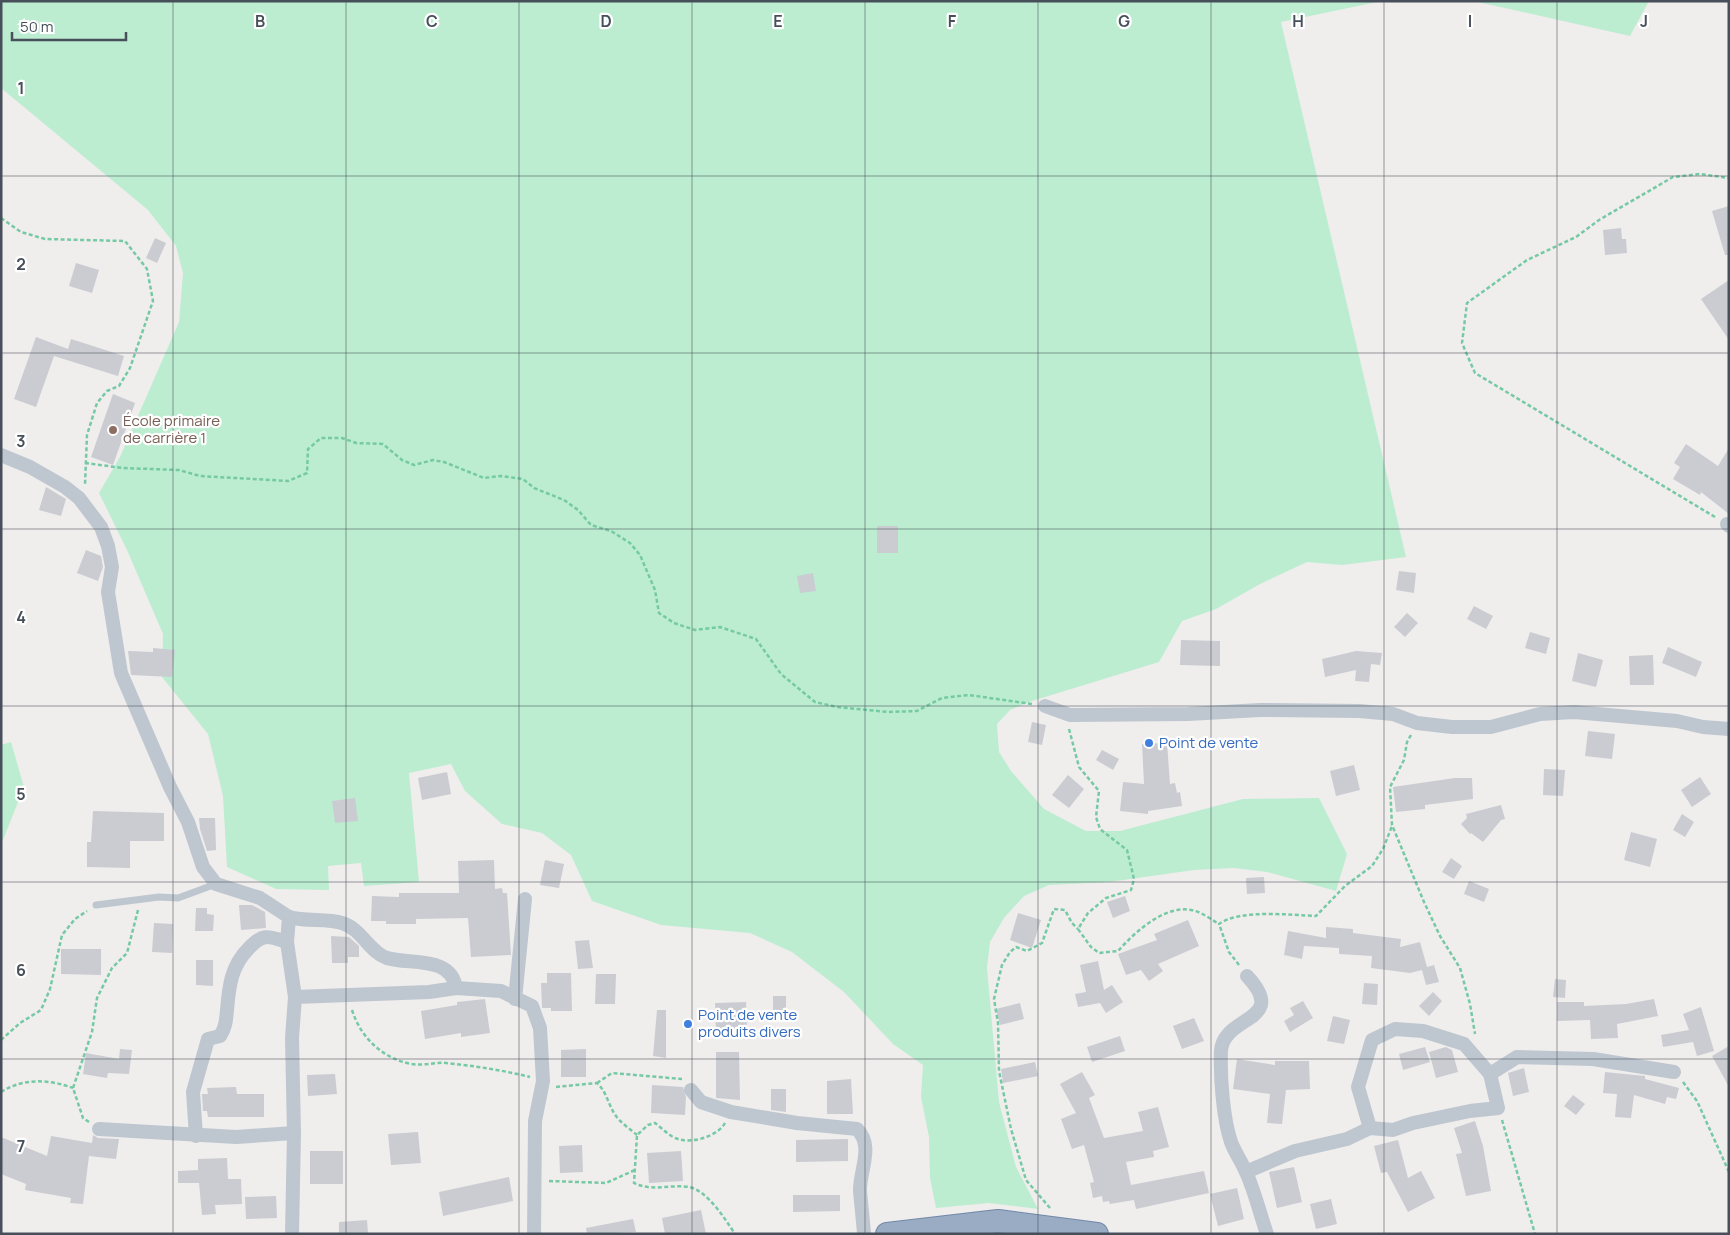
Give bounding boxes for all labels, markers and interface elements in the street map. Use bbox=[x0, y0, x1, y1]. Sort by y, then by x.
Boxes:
scale bar bbox=[12, 10, 126, 42]
text: B bbox=[255, 10, 265, 32]
text: C bbox=[426, 10, 438, 32]
text: D bbox=[600, 10, 612, 32]
text: E bbox=[773, 10, 783, 32]
text: F bbox=[948, 10, 957, 32]
text: G bbox=[1118, 10, 1130, 32]
text: H bbox=[1292, 10, 1304, 32]
text: I bbox=[1468, 10, 1472, 32]
text: J bbox=[1640, 10, 1648, 32]
text: 50 m bbox=[20, 16, 54, 37]
text: 1 bbox=[17, 77, 25, 99]
text: 2 bbox=[16, 253, 26, 275]
place label: École primaire de carrière 1 bbox=[123, 410, 220, 448]
marker: École primaire de carrière 1 bbox=[107, 424, 119, 436]
text: 3 bbox=[16, 430, 26, 452]
text: 4 bbox=[16, 606, 26, 628]
place label: Point de vente bbox=[1159, 732, 1258, 753]
marker: Point de vente bbox=[1143, 737, 1155, 749]
text: 5 bbox=[16, 783, 26, 805]
text: 6 bbox=[16, 959, 26, 981]
place label: Point de vente produits divers bbox=[698, 1004, 801, 1042]
marker: Point de vente produits divers bbox=[682, 1018, 694, 1030]
text: 7 bbox=[17, 1135, 25, 1157]

